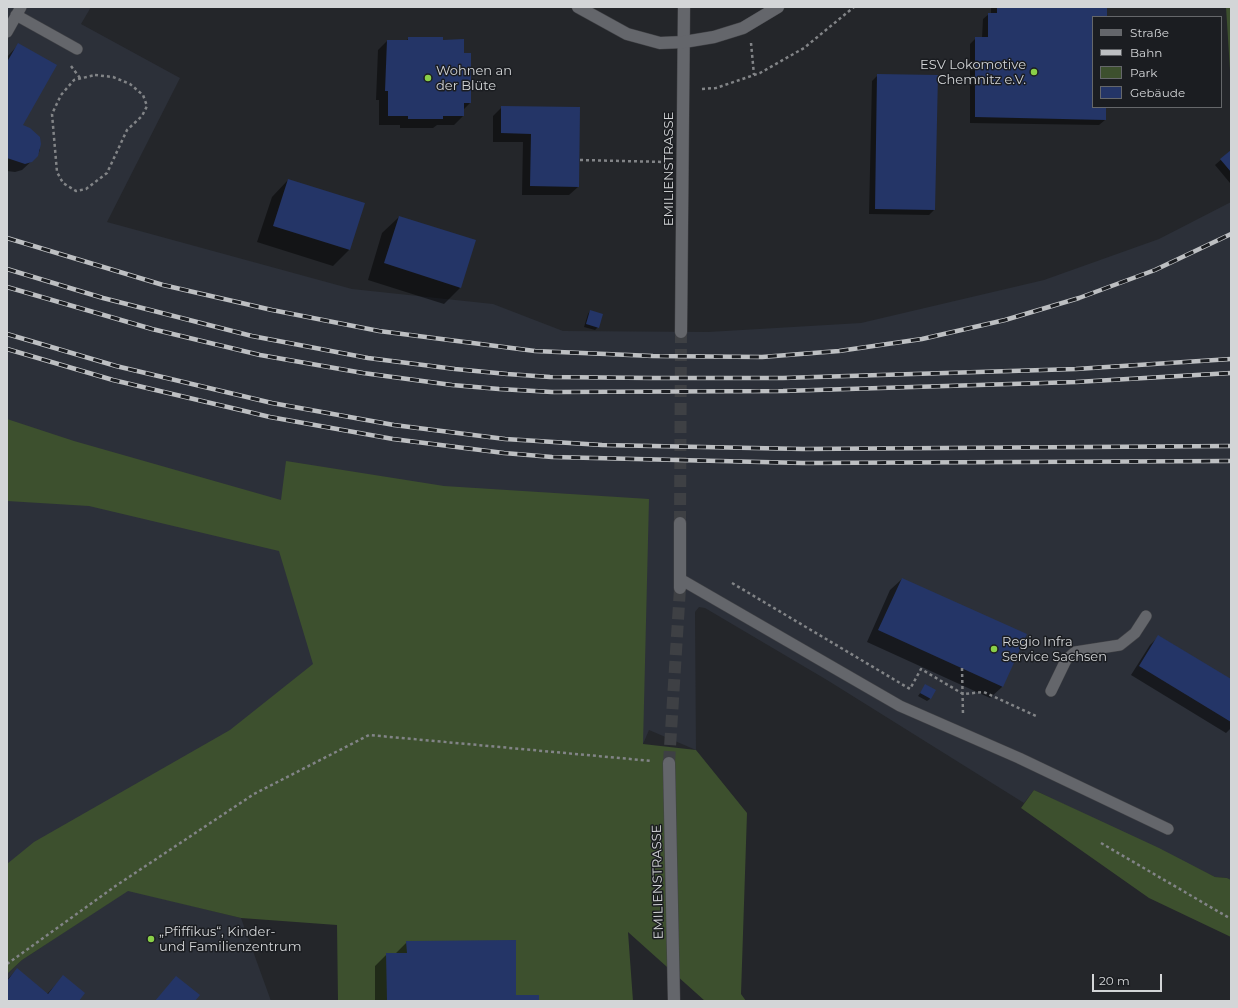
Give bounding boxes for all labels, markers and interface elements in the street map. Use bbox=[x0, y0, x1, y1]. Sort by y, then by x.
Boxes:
legend bbox=[1092, 16, 1222, 108]
text: Straße bbox=[1130, 25, 1169, 40]
text: Bahn bbox=[1130, 45, 1162, 60]
place label: ESV Lokomotive Chemnitz e.V. bbox=[920, 57, 1026, 88]
place label: Wohnen an der Blüte bbox=[436, 63, 512, 94]
text: Park bbox=[1130, 65, 1157, 80]
marker: ESV Lokomotive Chemnitz e.V. bbox=[1029, 67, 1039, 77]
marker: Wohnen an der Blüte bbox=[423, 73, 433, 83]
text: Gebäude bbox=[1130, 85, 1185, 100]
street label: EMILIENSTRASSE bbox=[661, 112, 677, 226]
place label: Regio Infra Service Sachsen bbox=[1002, 634, 1107, 665]
marker: Regio Infra Service Sachsen bbox=[989, 644, 999, 654]
street label: EMILIENSTRASSE bbox=[649, 825, 667, 939]
place label: „Pfiffikus“, Kinder- und Familienzentrum bbox=[159, 924, 301, 955]
marker: „Pfiffikus“, Kinder- und Familienzentrum bbox=[146, 934, 156, 944]
scale bar bbox=[1094, 966, 1164, 992]
text: 20 m bbox=[1099, 973, 1130, 988]

